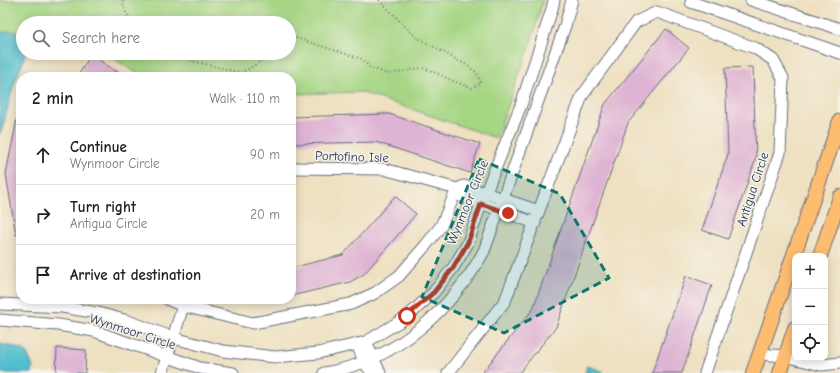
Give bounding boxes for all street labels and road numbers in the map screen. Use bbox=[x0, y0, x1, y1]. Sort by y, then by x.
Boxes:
street label: Portofino Isle bbox=[315, 148, 390, 165]
street label: Antigua Circle bbox=[733, 150, 772, 228]
street label: Wynmoor Circle bbox=[444, 157, 491, 247]
street label: Wynmoor Circle bbox=[88, 310, 178, 353]

